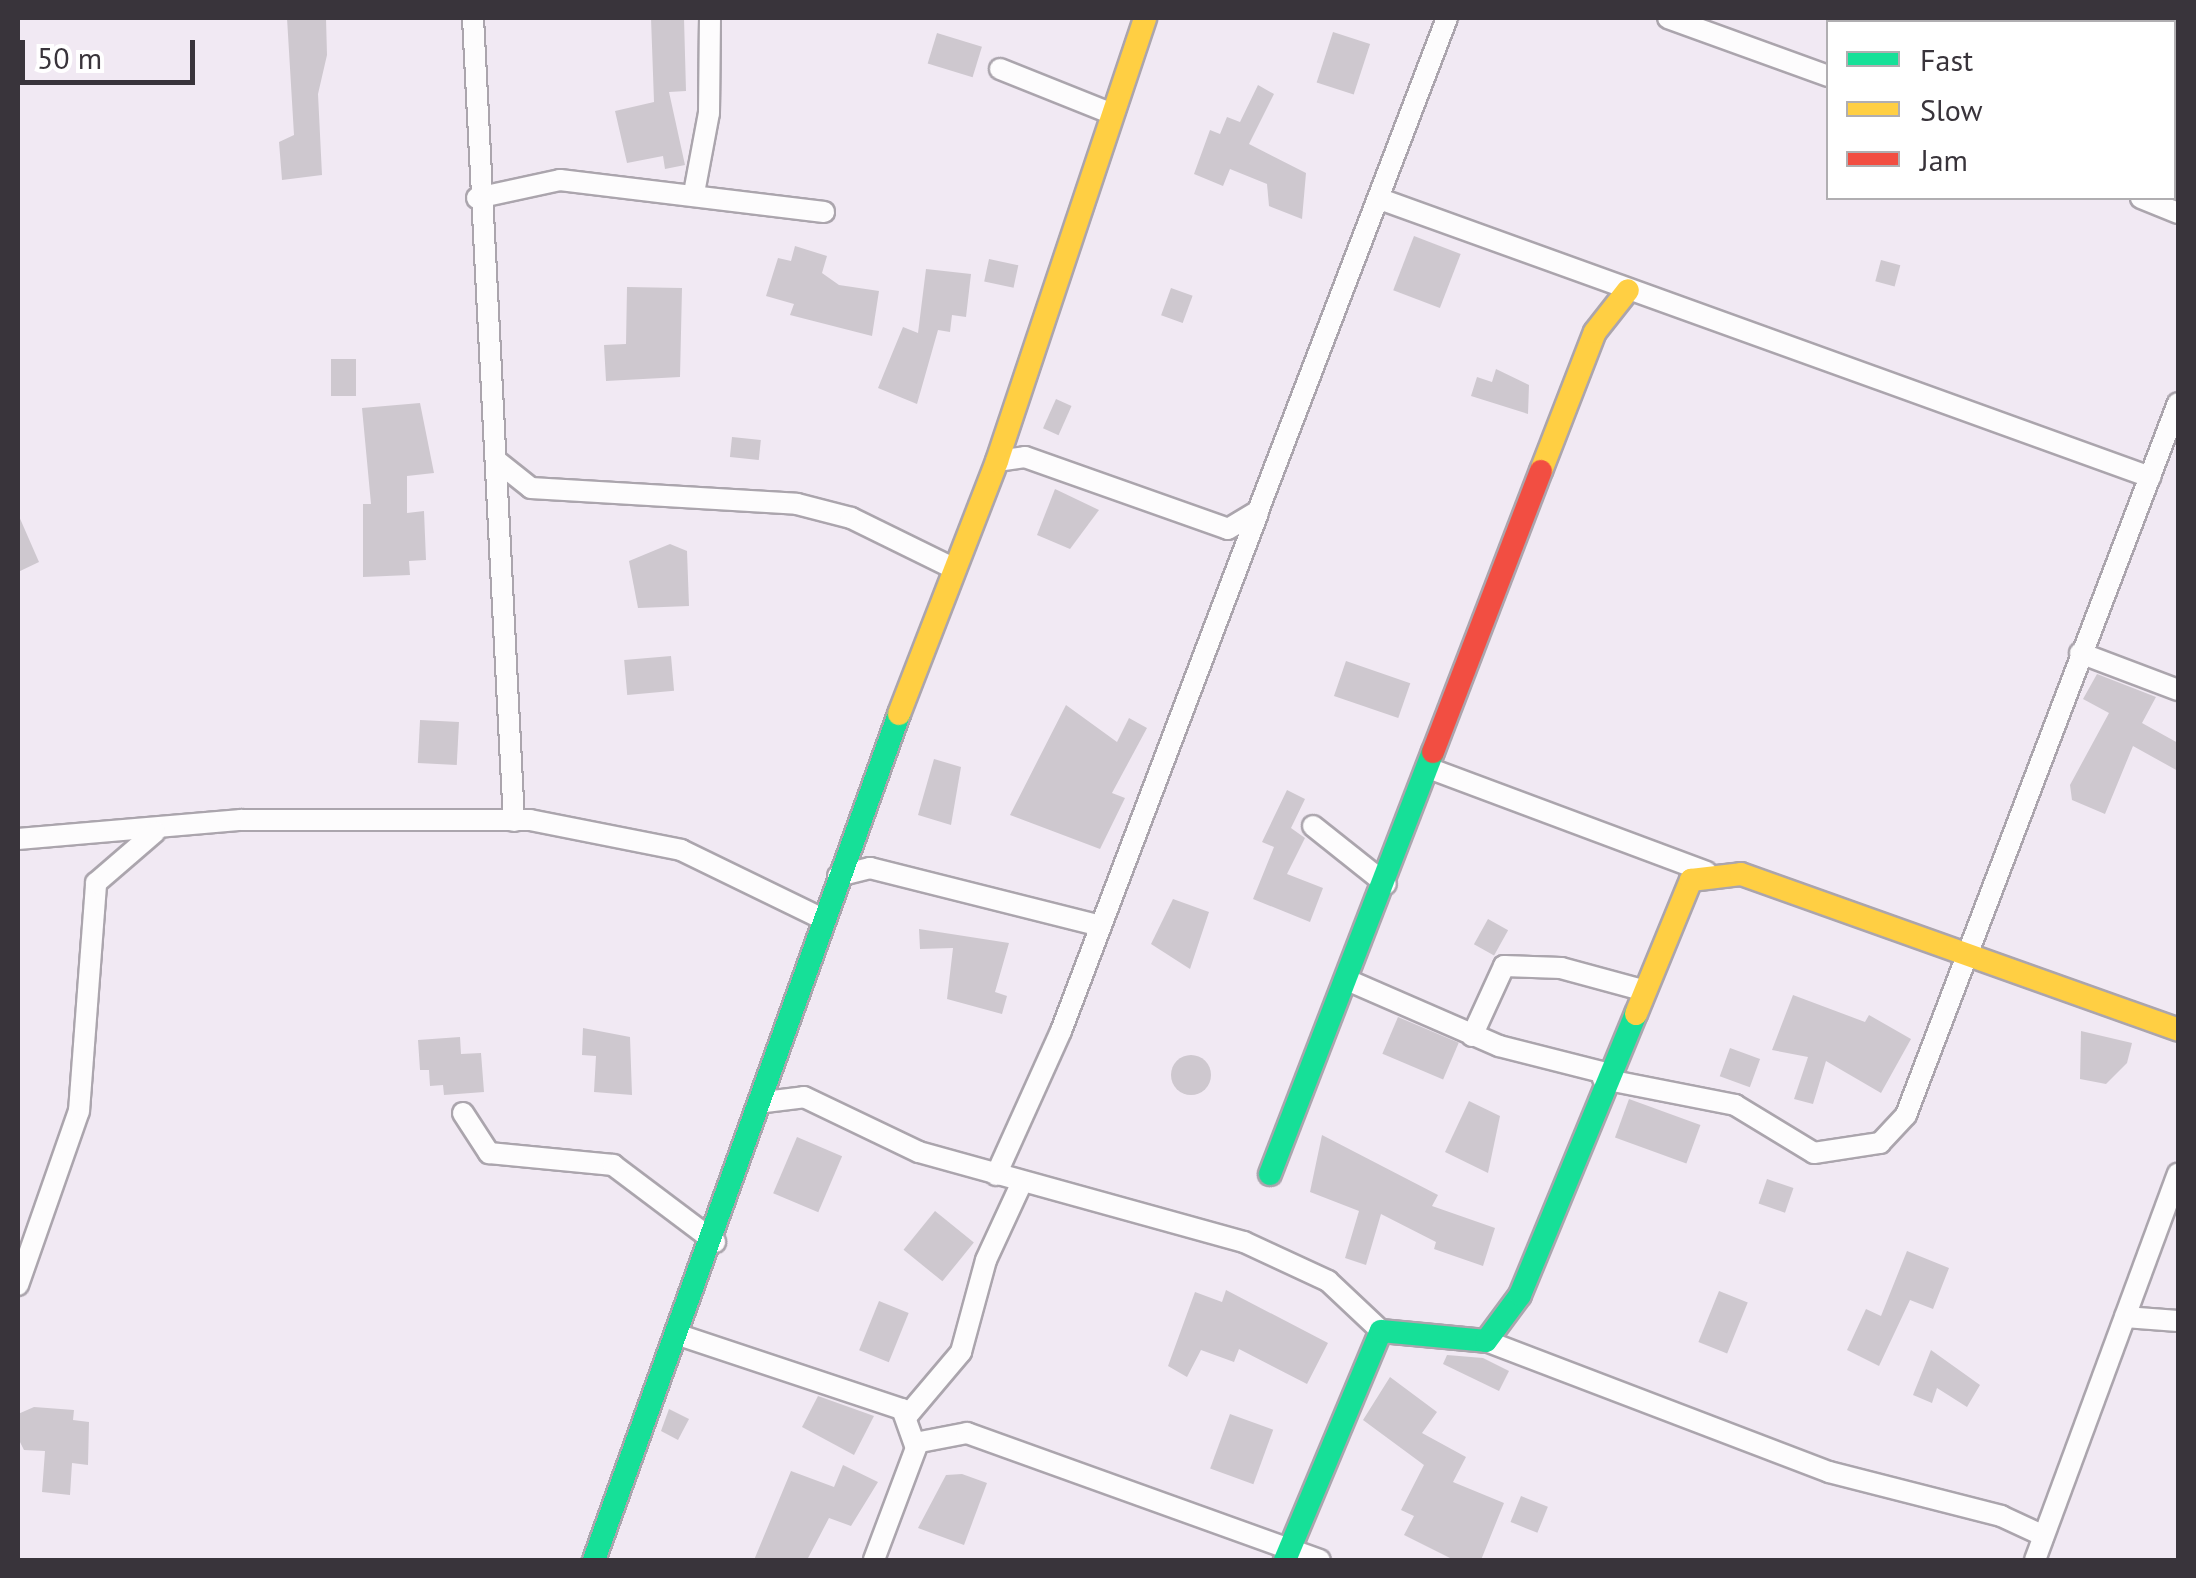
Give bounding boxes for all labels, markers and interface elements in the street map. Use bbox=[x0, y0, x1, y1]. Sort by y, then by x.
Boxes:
scale bar bbox=[25, 20, 200, 82]
legend bbox=[1826, 20, 2176, 200]
text: 50 m bbox=[37, 38, 102, 77]
text: Fast bbox=[1920, 40, 1973, 79]
text: Slow bbox=[1920, 90, 1983, 129]
text: Jam bbox=[1920, 140, 1968, 179]

